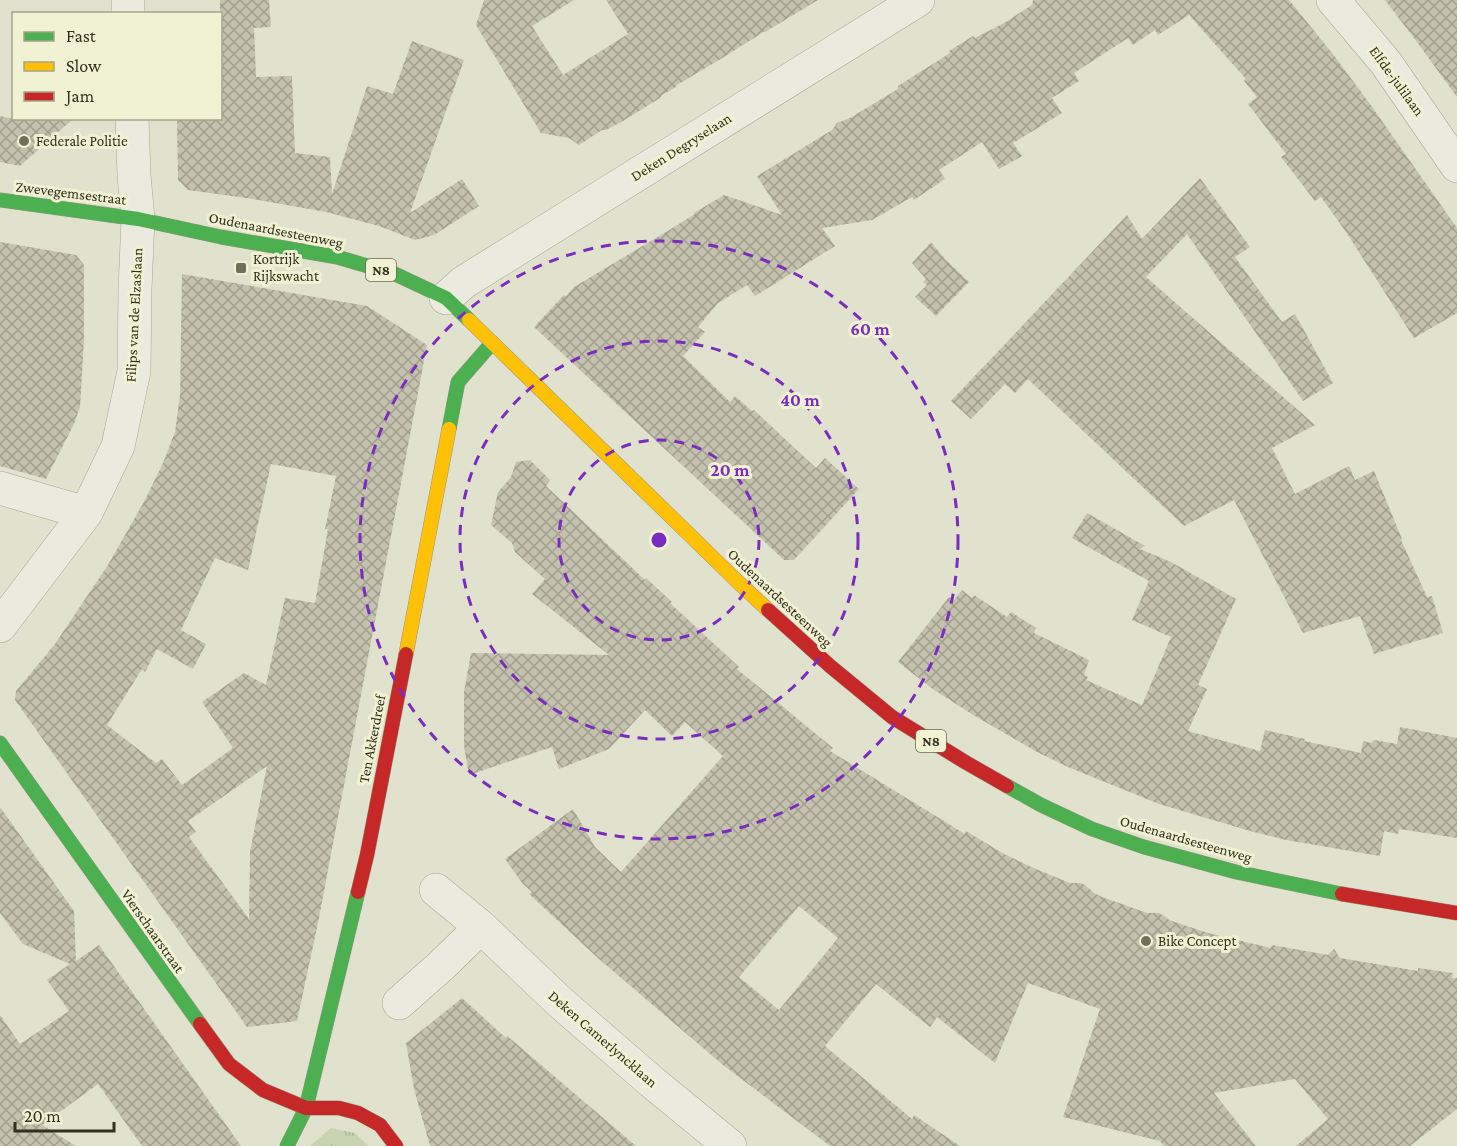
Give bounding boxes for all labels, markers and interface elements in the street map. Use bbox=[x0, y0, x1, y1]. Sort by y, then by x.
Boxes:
legend bbox=[12, 12, 222, 120]
text: Fast bbox=[66, 26, 97, 46]
street label: Elfde-julilaan bbox=[1366, 43, 1428, 119]
text: Slow bbox=[66, 56, 102, 76]
text: Jam bbox=[64, 86, 95, 106]
street label: Deken Degryselaan bbox=[628, 110, 735, 185]
place label: Federale Politie bbox=[36, 133, 128, 149]
marker: Federale Politie bbox=[17, 134, 31, 148]
street label: Zwevegemsestraat bbox=[15, 178, 128, 209]
street label: Oudenaardsesteenweg bbox=[207, 209, 345, 252]
street label: Filips van de Elzaslaan bbox=[122, 247, 147, 383]
place label: Kortrijk Rijkswacht bbox=[253, 251, 320, 285]
road number: N8 bbox=[366, 259, 396, 281]
marker: Kortrijk Rijkswacht bbox=[234, 261, 248, 275]
text: 60 m bbox=[850, 319, 890, 339]
text: 40 m bbox=[780, 390, 820, 410]
text: 20 m bbox=[711, 460, 750, 480]
centre of rings bbox=[649, 530, 669, 550]
street label: Oudenaardsesteenweg bbox=[724, 546, 835, 651]
street label: Ten Akkerdreef bbox=[356, 692, 389, 785]
road number: N8 bbox=[916, 730, 946, 752]
street label: Oudenaardsesteenweg bbox=[1118, 812, 1254, 866]
street label: Vierschaarstraat bbox=[118, 886, 188, 977]
place label: Bike Concept bbox=[1158, 933, 1237, 950]
marker: Bike Concept bbox=[1139, 934, 1153, 948]
street label: Deken Camerlyncklaan bbox=[545, 987, 661, 1091]
scale bar bbox=[15, 1095, 114, 1133]
text: 20 m bbox=[24, 1106, 61, 1126]

